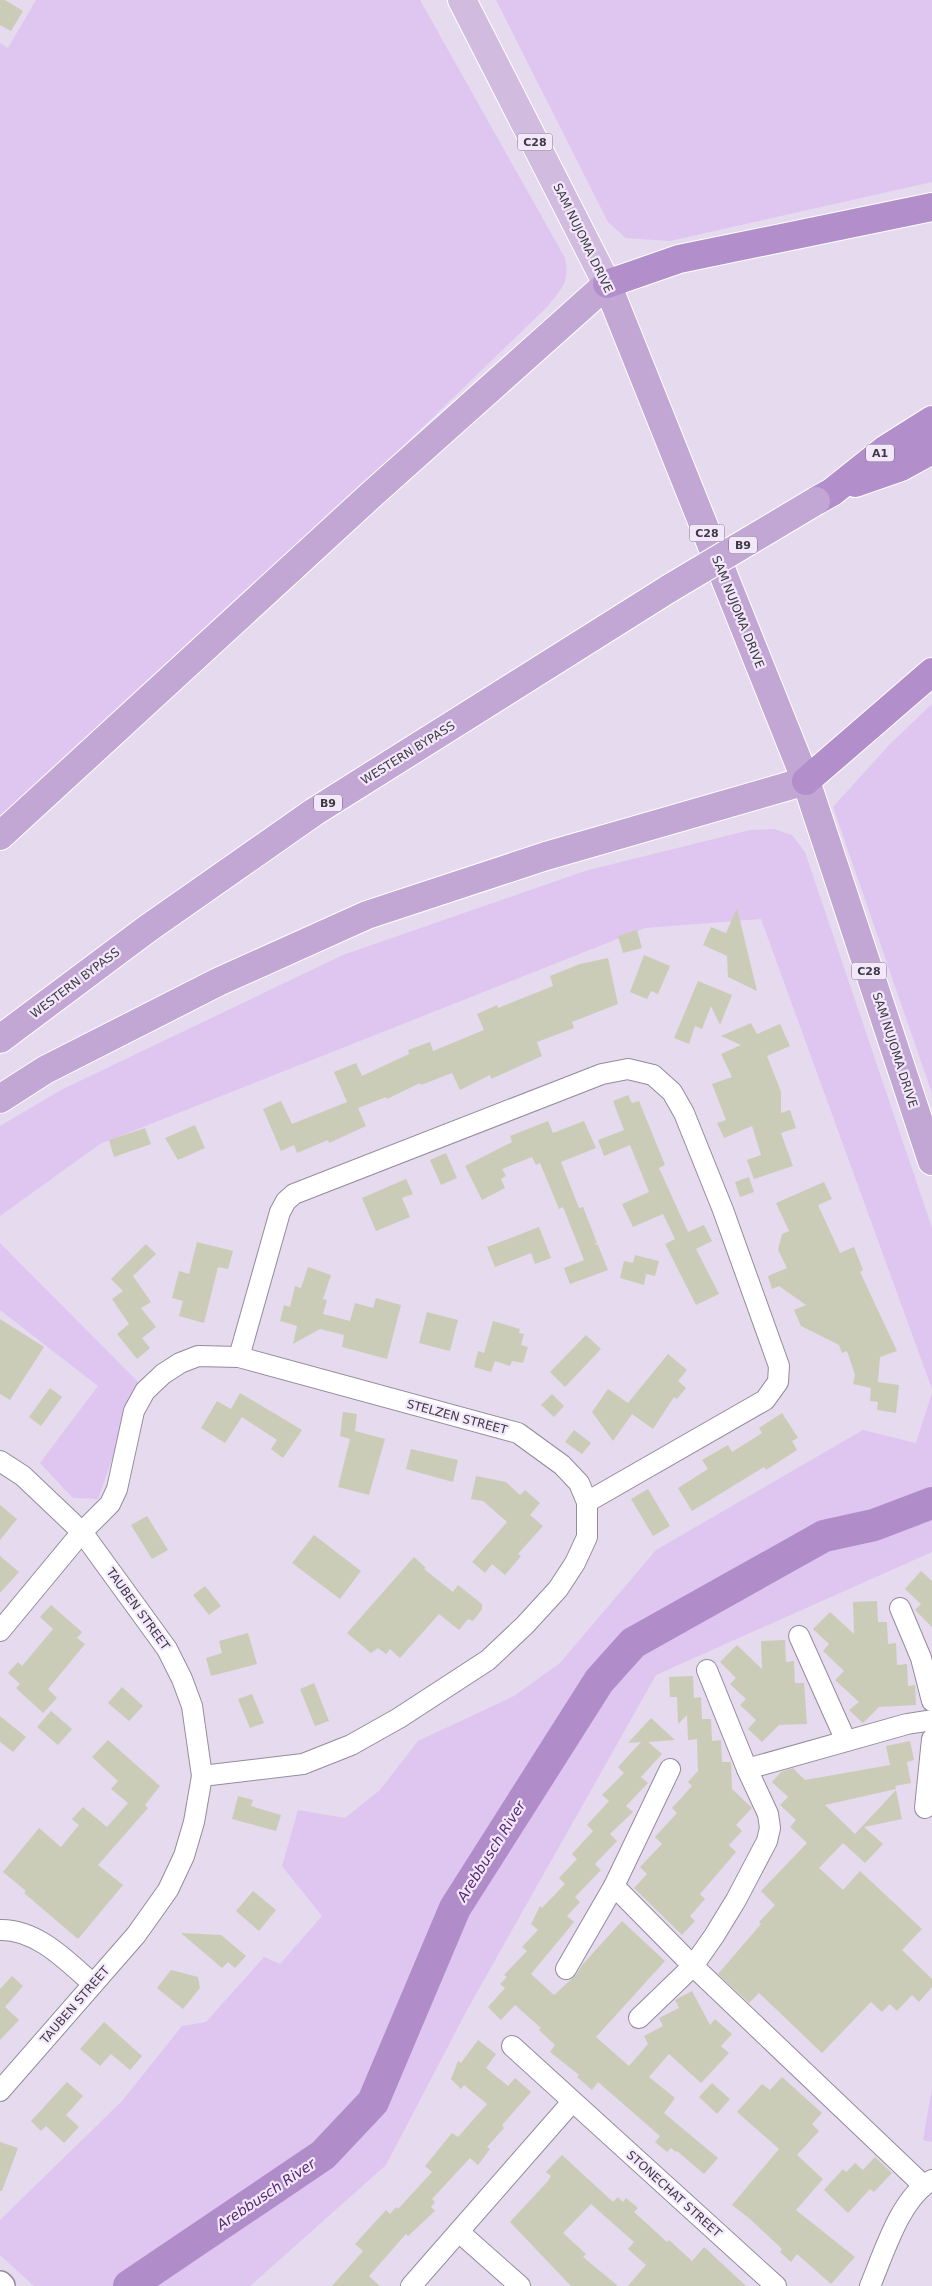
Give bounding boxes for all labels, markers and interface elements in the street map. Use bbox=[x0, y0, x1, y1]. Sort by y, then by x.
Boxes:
road number: C28 bbox=[518, 134, 552, 150]
street label: SAM NUJOMA DRIVE bbox=[550, 181, 616, 295]
road number: A1 bbox=[866, 444, 894, 462]
road number: C28 bbox=[690, 524, 724, 542]
road number: B9 bbox=[729, 536, 757, 554]
street label: SAM NUJOMA DRIVE bbox=[709, 554, 767, 670]
street label: WESTERN BYPASS bbox=[359, 718, 457, 788]
road number: B9 bbox=[314, 794, 342, 811]
street label: WESTERN BYPASS bbox=[28, 945, 122, 1021]
road number: C28 bbox=[852, 962, 886, 979]
street label: SAM NUJOMA DRIVE bbox=[870, 991, 920, 1109]
street label: STELZEN STREET bbox=[405, 1397, 509, 1437]
street label: TAUBEN STREET bbox=[103, 1565, 173, 1653]
water label: Arebbusch River bbox=[453, 1797, 529, 1905]
street label: TAUBEN STREET bbox=[37, 1963, 113, 2047]
street label: STONECHAT STREET bbox=[624, 2148, 725, 2241]
water label: Arebbusch River bbox=[213, 2154, 319, 2233]

